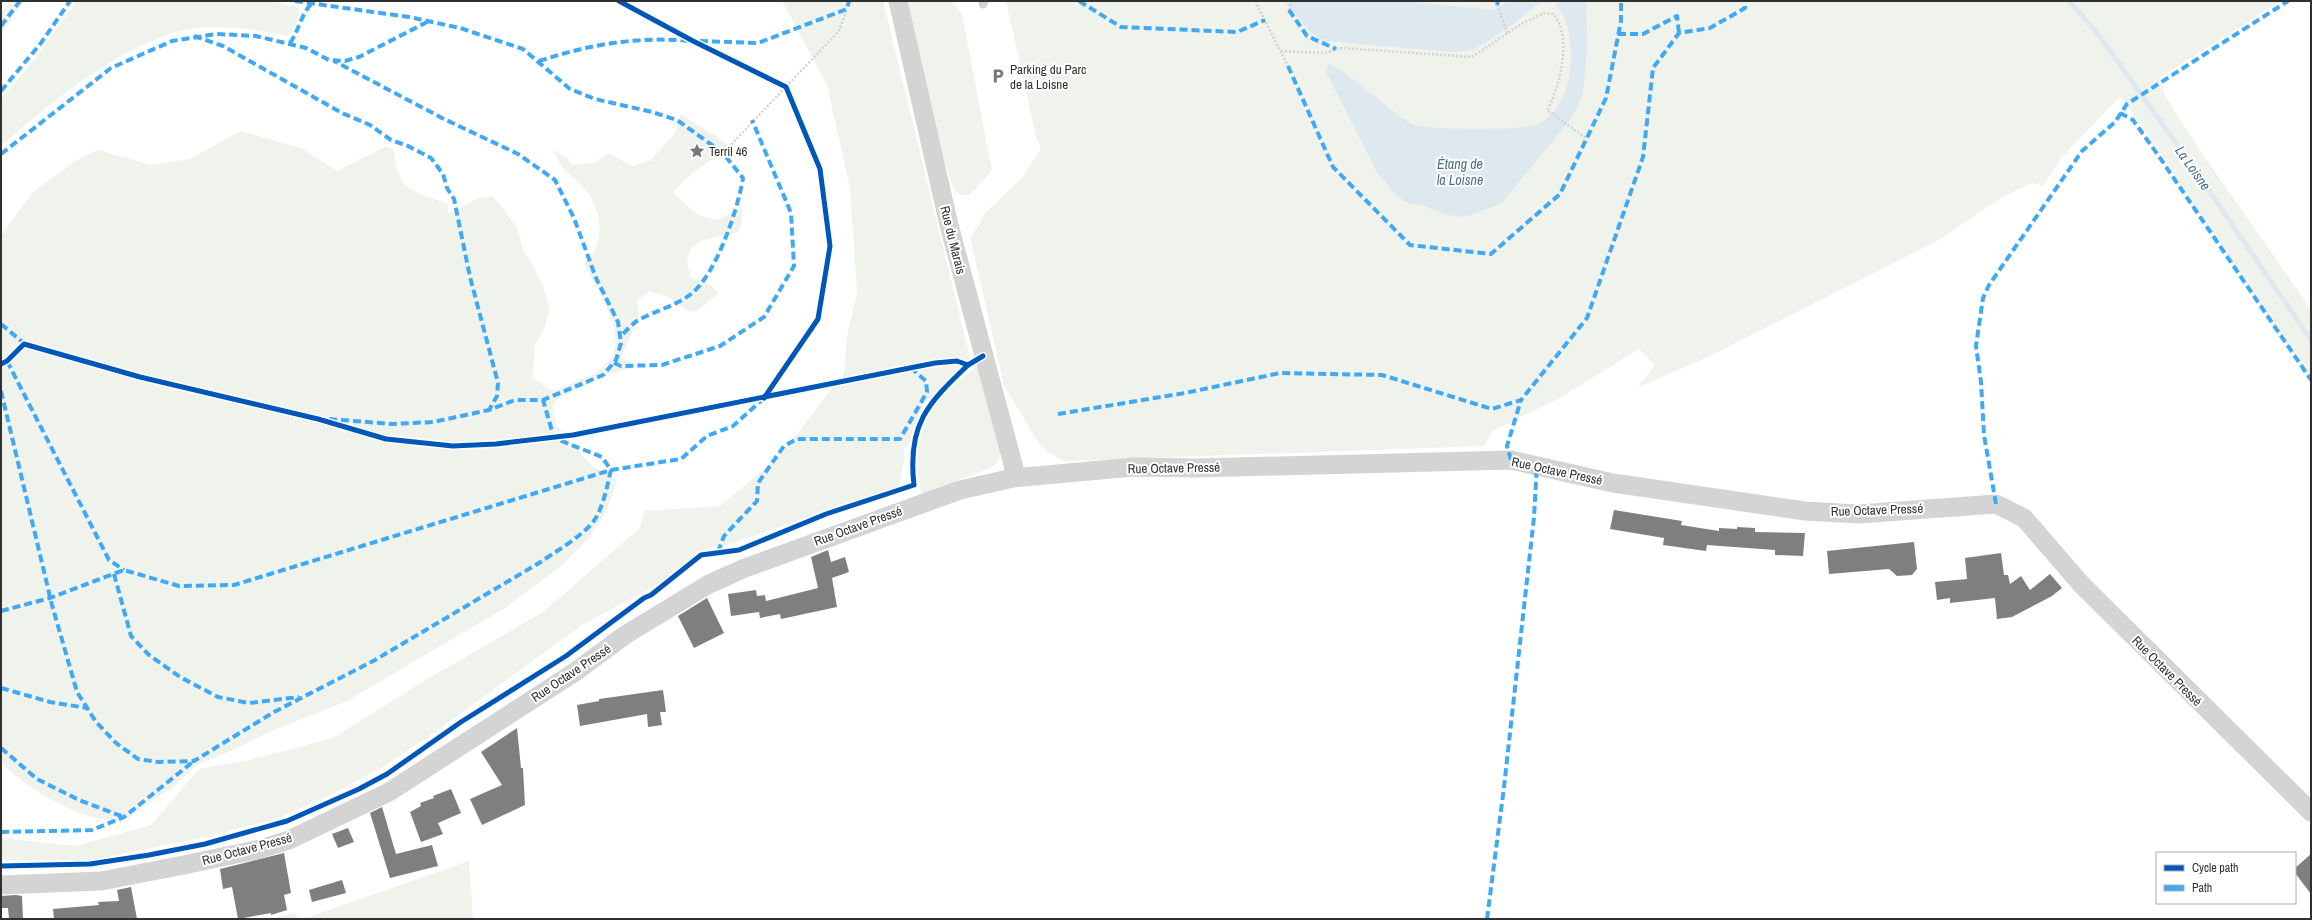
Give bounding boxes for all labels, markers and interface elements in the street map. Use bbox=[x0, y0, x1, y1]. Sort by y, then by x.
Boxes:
place label: Parking du Parc de la Loisne bbox=[1010, 61, 1086, 93]
parking icon: Parking du Parc de la Loisne bbox=[989, 67, 1007, 85]
place icon: Terril 46 bbox=[688, 142, 706, 160]
water label: La Loisne bbox=[2171, 142, 2215, 194]
place label: Terril 46 bbox=[709, 143, 748, 160]
water label: Étang de la Loisne bbox=[1437, 155, 1483, 189]
street label: Rue du Marais bbox=[936, 204, 970, 276]
street label: Rue Octave Pressé bbox=[1510, 453, 1604, 489]
street label: Rue Octave Pressé bbox=[1128, 459, 1220, 477]
street label: Rue Octave Pressé bbox=[1831, 500, 1924, 520]
street label: Rue Octave Pressé bbox=[812, 502, 904, 550]
street label: Rue Octave Pressé bbox=[2128, 632, 2206, 710]
street label: Rue Octave Pressé bbox=[528, 640, 614, 706]
street label: Rue Octave Pressé bbox=[200, 829, 294, 869]
legend bbox=[2156, 852, 2296, 904]
text: Cycle path bbox=[2192, 860, 2239, 876]
text: Path bbox=[2192, 880, 2212, 896]

